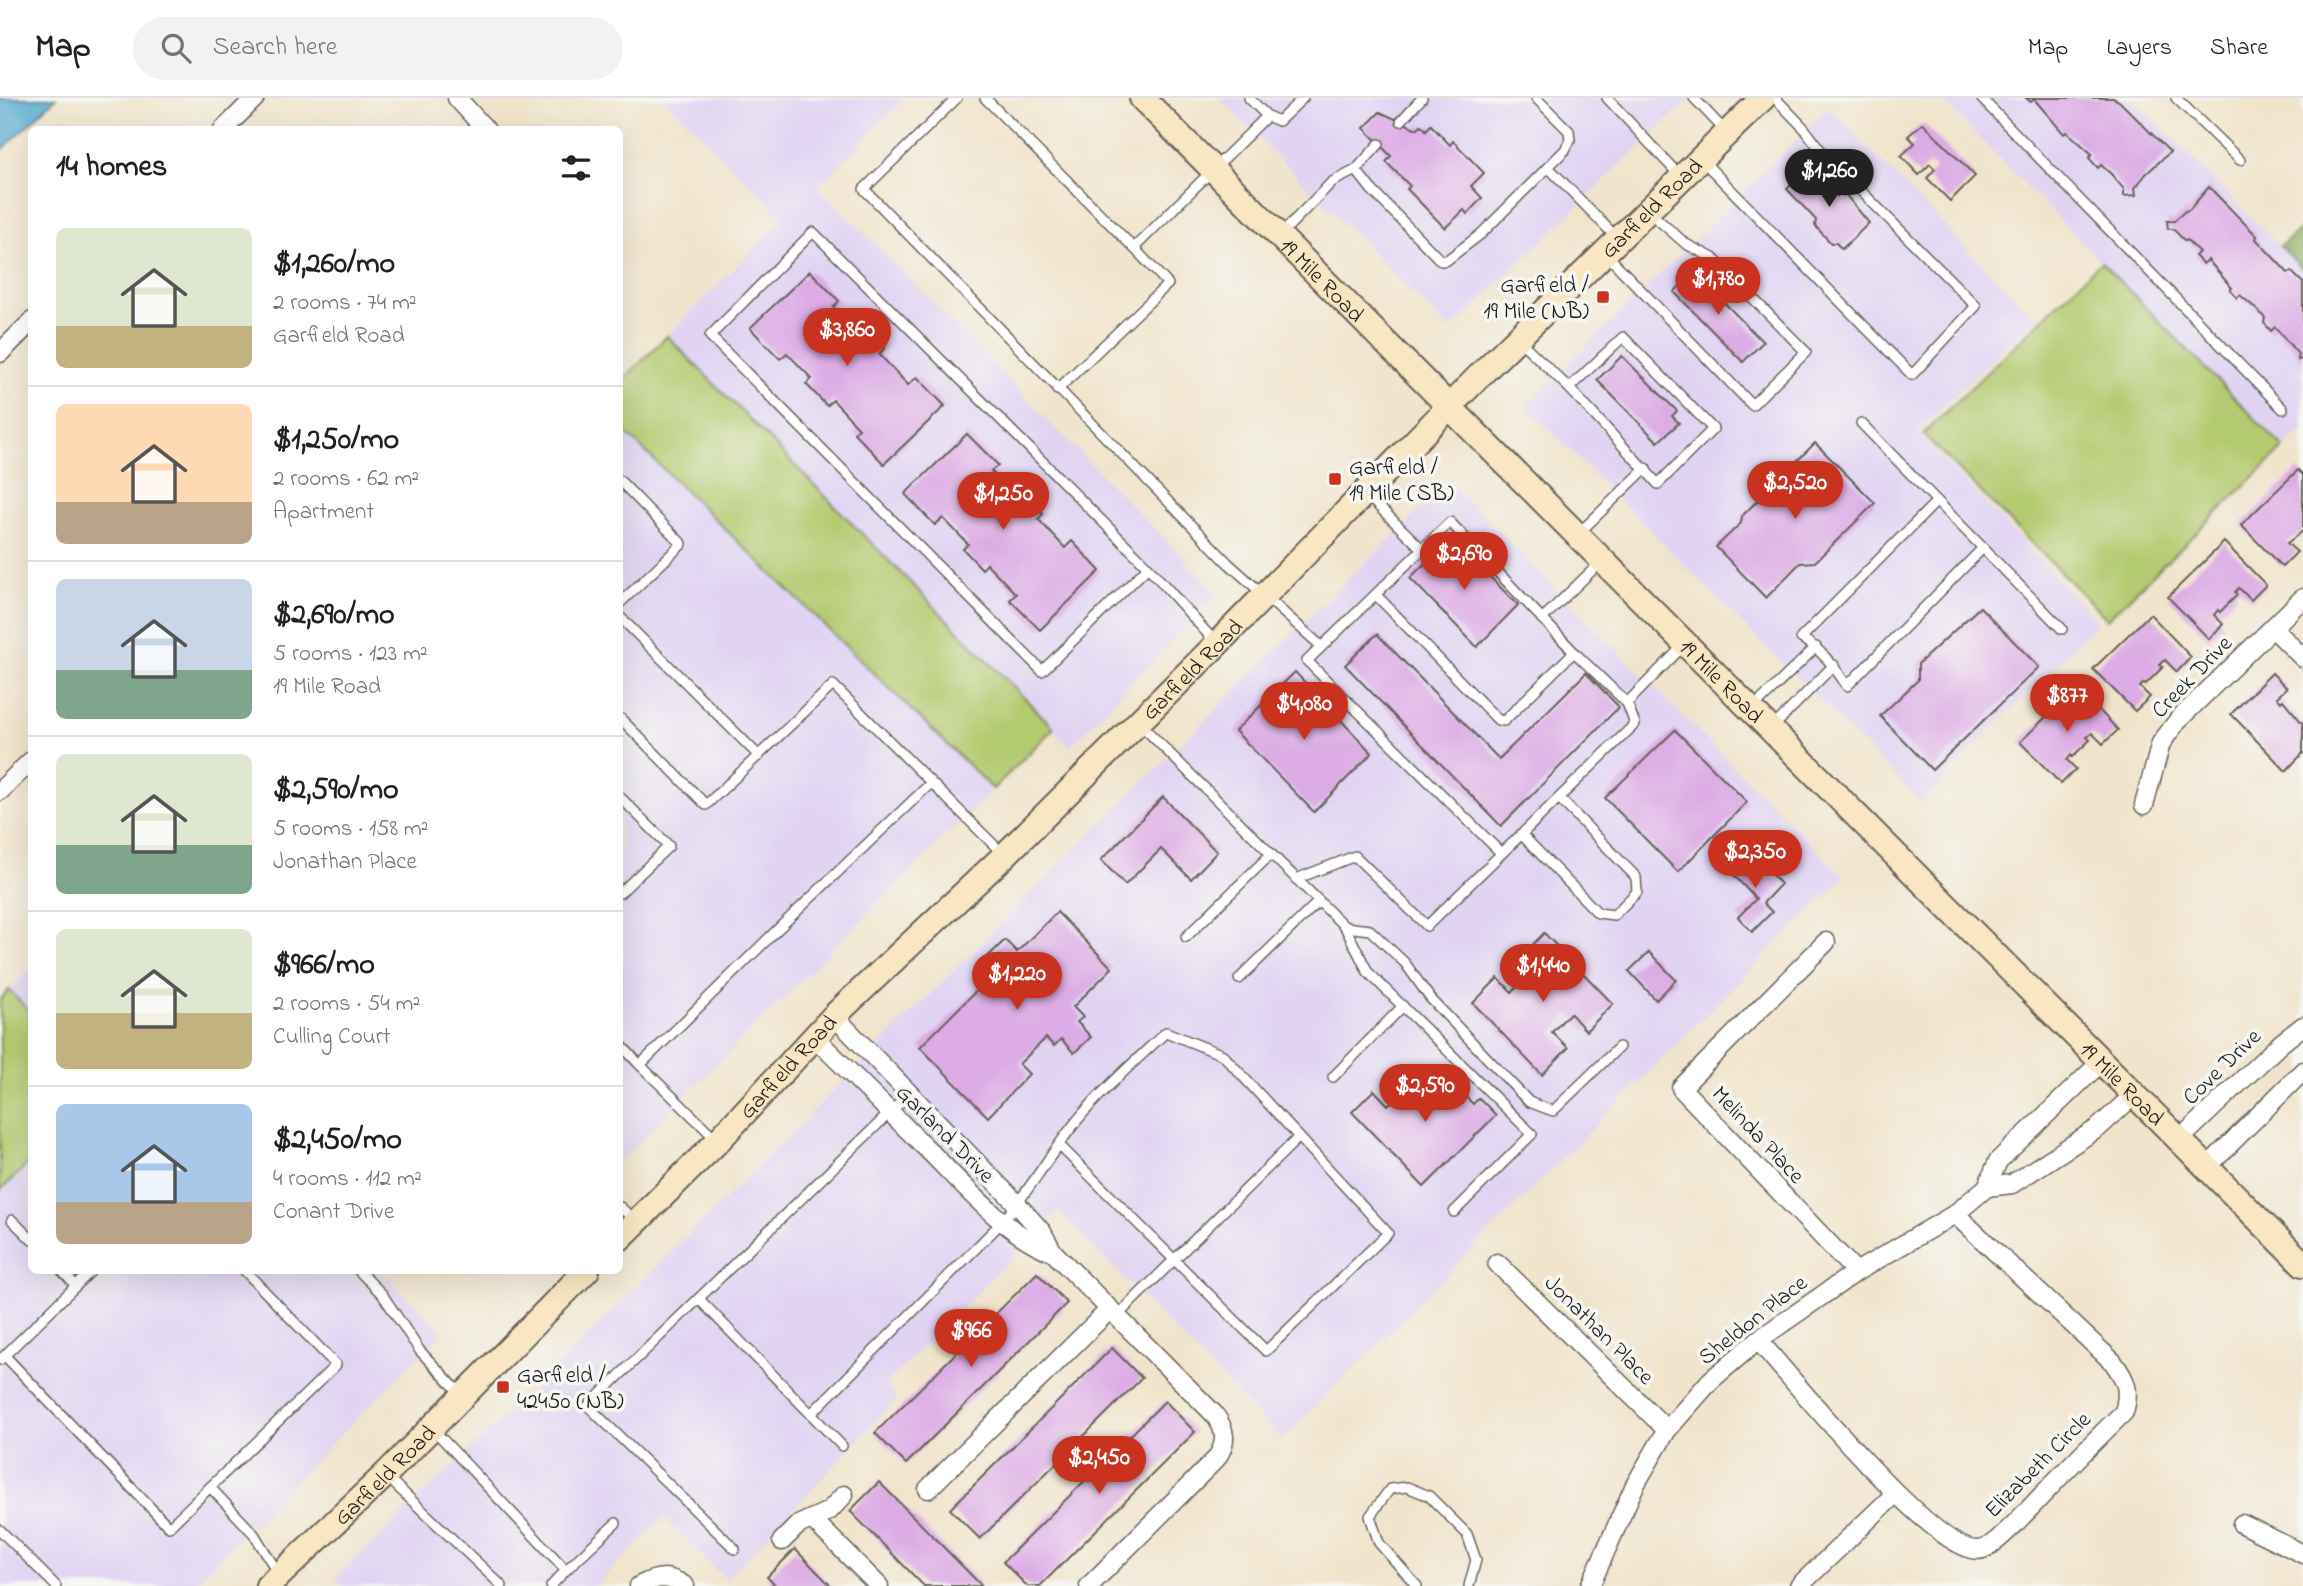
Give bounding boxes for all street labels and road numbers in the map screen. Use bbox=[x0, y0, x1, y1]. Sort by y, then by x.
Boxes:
street label: Garfield Road bbox=[1594, 151, 1711, 267]
street label: 19 Mile Road bbox=[1271, 231, 1371, 331]
street label: Garfield Road bbox=[1135, 612, 1252, 729]
street label: Creek Drive bbox=[2145, 628, 2241, 727]
street label: 19 Mile Road bbox=[1670, 632, 1770, 732]
street label: Garfield Road bbox=[732, 1008, 846, 1127]
street label: Cove Drive bbox=[2176, 1021, 2270, 1114]
street label: 19 Mile Road bbox=[2071, 1035, 2171, 1135]
street label: Garland Drive bbox=[887, 1078, 1002, 1192]
street label: Melinda Place bbox=[1703, 1079, 1812, 1193]
street label: Sheldon Place bbox=[1692, 1267, 1816, 1374]
street label: Jonathan Place bbox=[1536, 1268, 1661, 1394]
street label: Elizabeth Circle bbox=[1978, 1404, 2100, 1527]
street label: Garfield Road bbox=[327, 1418, 445, 1534]

